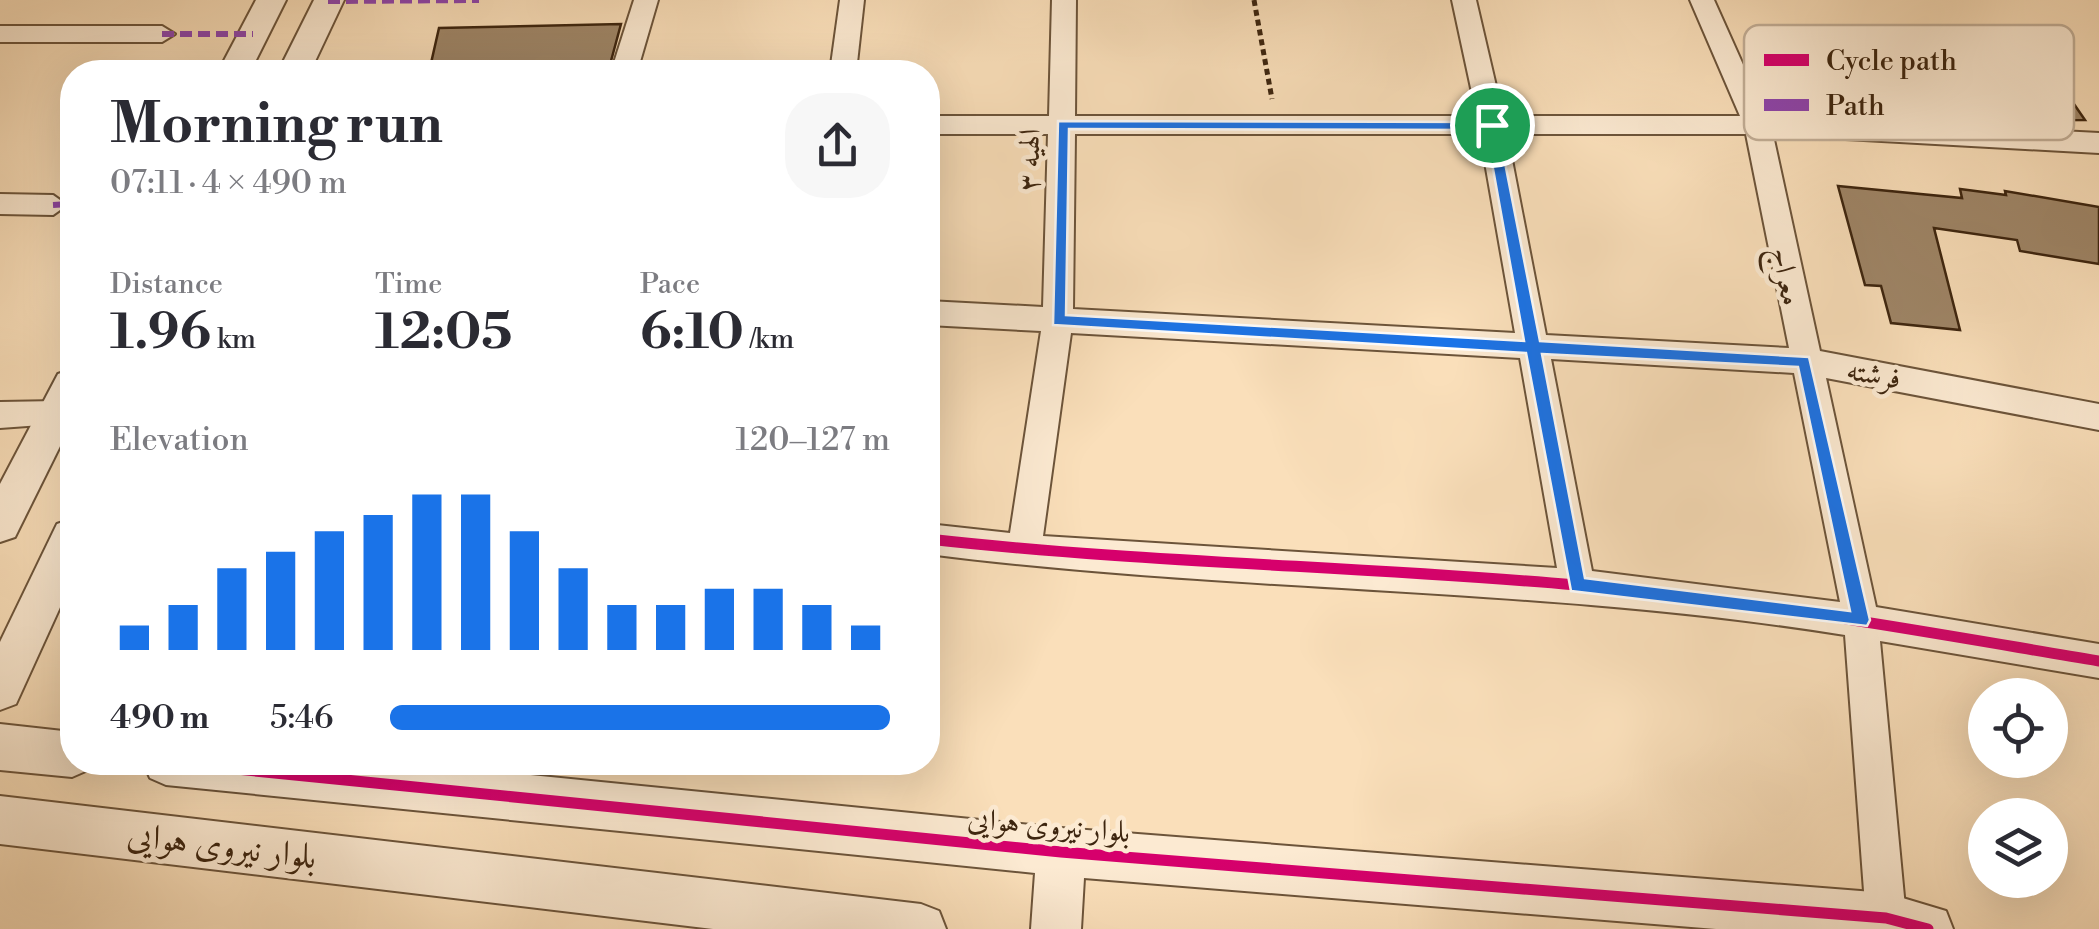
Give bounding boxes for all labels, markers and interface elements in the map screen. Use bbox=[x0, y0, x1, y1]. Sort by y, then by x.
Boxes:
legend bbox=[1744, 25, 2074, 140]
text: Cycle path bbox=[1826, 44, 1957, 79]
pin bbox=[1450, 83, 1535, 168]
text: Path bbox=[1826, 89, 1885, 124]
text: Morning run bbox=[110, 91, 443, 160]
button: share bbox=[785, 93, 890, 198]
icon: arrive bbox=[1465, 98, 1520, 153]
street label: الهیه ۳ bbox=[1010, 128, 1050, 192]
text: 07:11 · 4 × 490 m bbox=[110, 163, 347, 203]
street label: معراج bbox=[1756, 243, 1810, 310]
text: Distance bbox=[110, 267, 223, 302]
text: Time bbox=[375, 267, 442, 302]
text: Pace bbox=[640, 267, 700, 302]
text: 1.96 bbox=[110, 302, 211, 364]
text: 12:05 bbox=[375, 302, 512, 364]
text: 6:10 bbox=[640, 302, 744, 364]
text: km bbox=[211, 322, 256, 357]
text: /km bbox=[744, 322, 794, 357]
street label: فرشته bbox=[1843, 351, 1904, 399]
text: Elevation bbox=[110, 420, 249, 460]
text: 120–127 m bbox=[736, 420, 890, 460]
map controls bbox=[1968, 678, 2068, 898]
button: locate bbox=[1968, 678, 2068, 778]
text: 490 m bbox=[110, 698, 209, 738]
text: 5:46 bbox=[270, 698, 333, 738]
button: layers bbox=[1968, 798, 2068, 898]
street label: بلوار نیروی هوایی bbox=[966, 800, 1132, 852]
street label: بلوار نیروی هوایی bbox=[125, 814, 319, 880]

